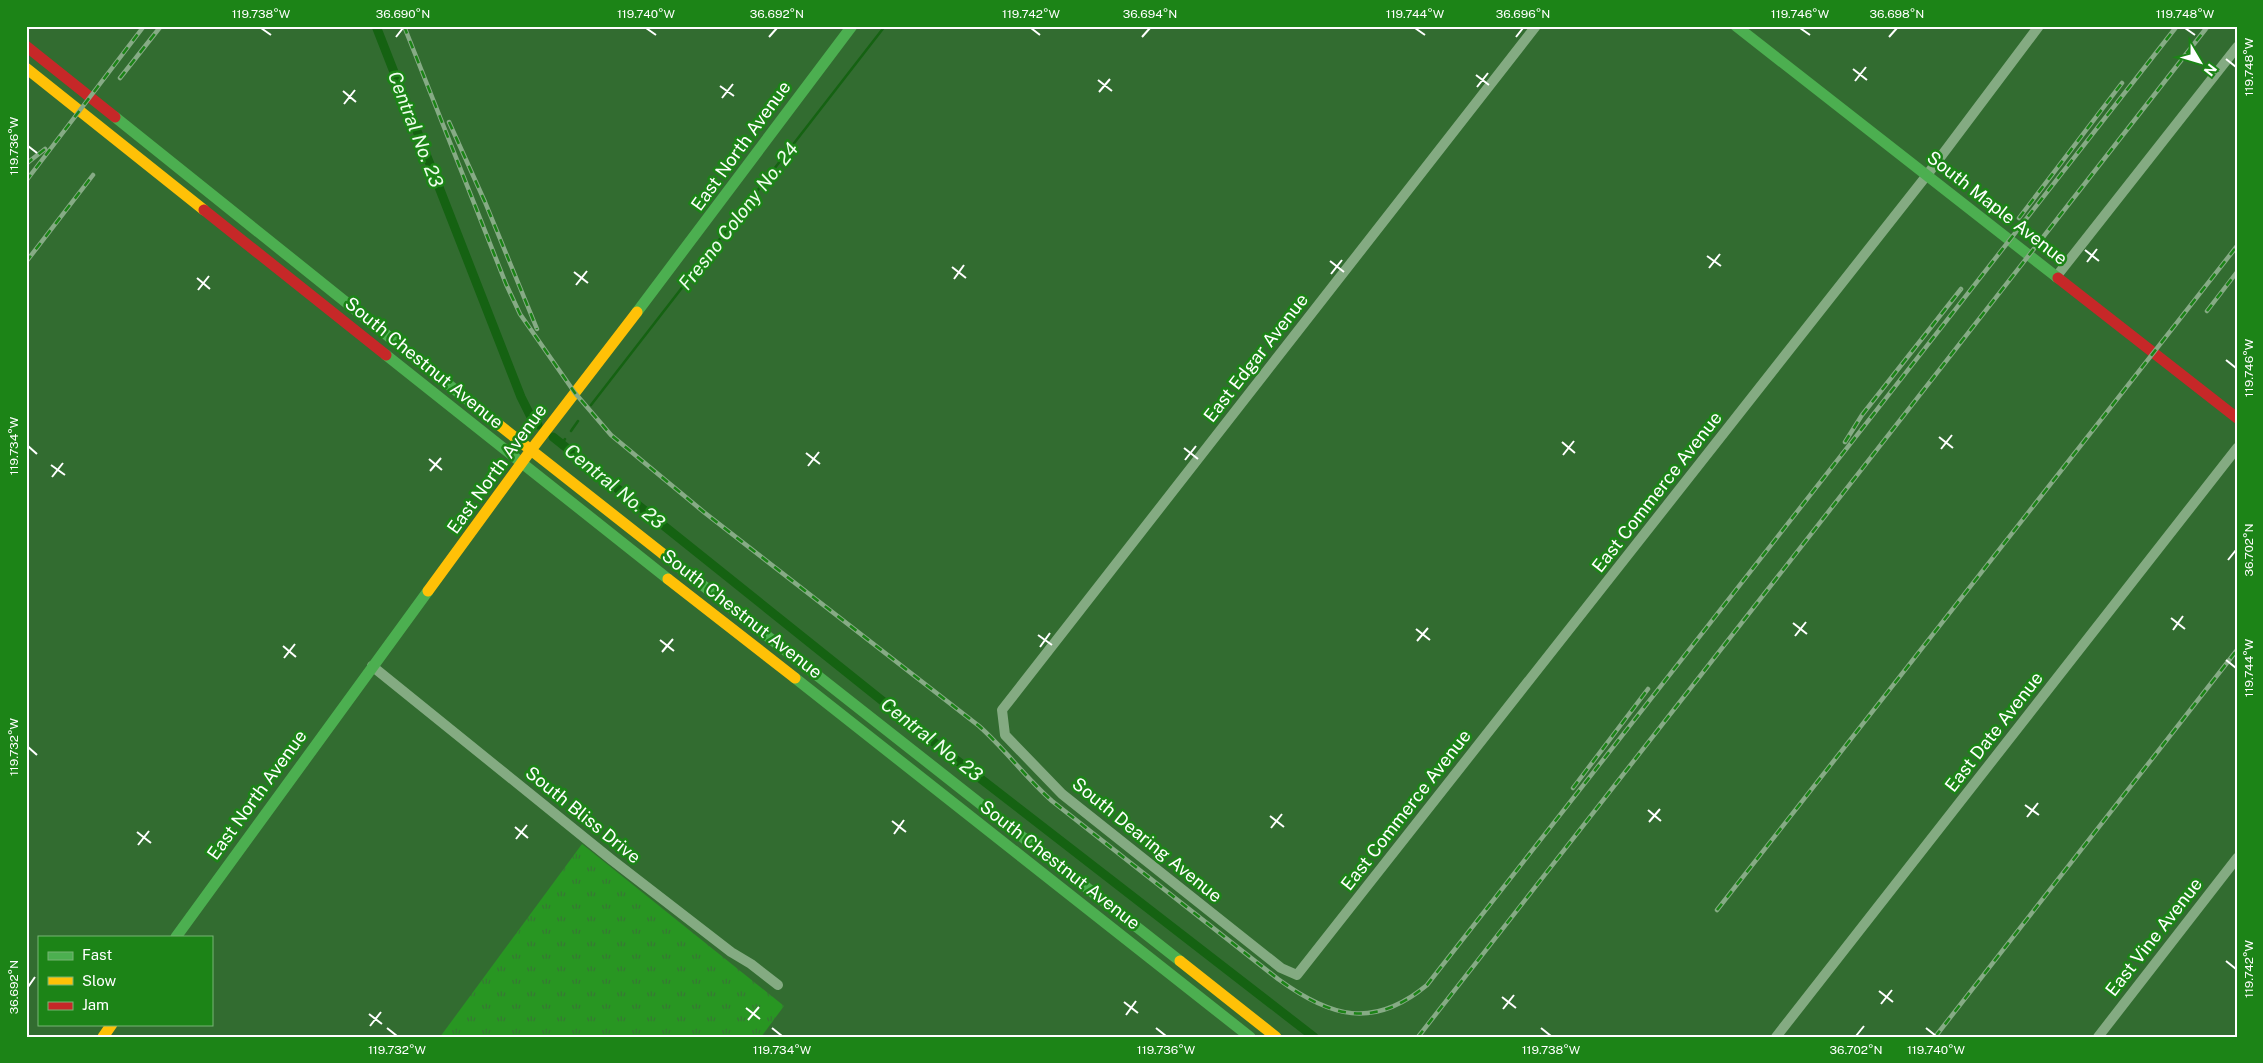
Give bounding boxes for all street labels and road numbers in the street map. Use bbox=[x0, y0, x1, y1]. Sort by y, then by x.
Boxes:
street label: East North Avenue bbox=[686, 77, 795, 215]
street label: South Maple Avenue bbox=[1923, 146, 2072, 269]
street label: East Edgar Avenue bbox=[1199, 289, 1312, 426]
street label: South Chestnut Avenue bbox=[341, 292, 508, 433]
street label: East North Avenue bbox=[442, 400, 551, 538]
street label: East Commerce Avenue bbox=[1587, 407, 1726, 576]
street label: South Chestnut Avenue bbox=[658, 545, 826, 683]
street label: East Date Avenue bbox=[1940, 668, 2047, 796]
street label: East Commerce Avenue bbox=[1336, 725, 1475, 894]
street label: East North Avenue bbox=[202, 726, 311, 864]
street label: South Bliss Drive bbox=[522, 762, 645, 867]
street label: South Dearing Avenue bbox=[1068, 773, 1226, 906]
street label: South Chestnut Avenue bbox=[976, 796, 1144, 934]
street label: East Vine Avenue bbox=[2101, 873, 2206, 1000]

